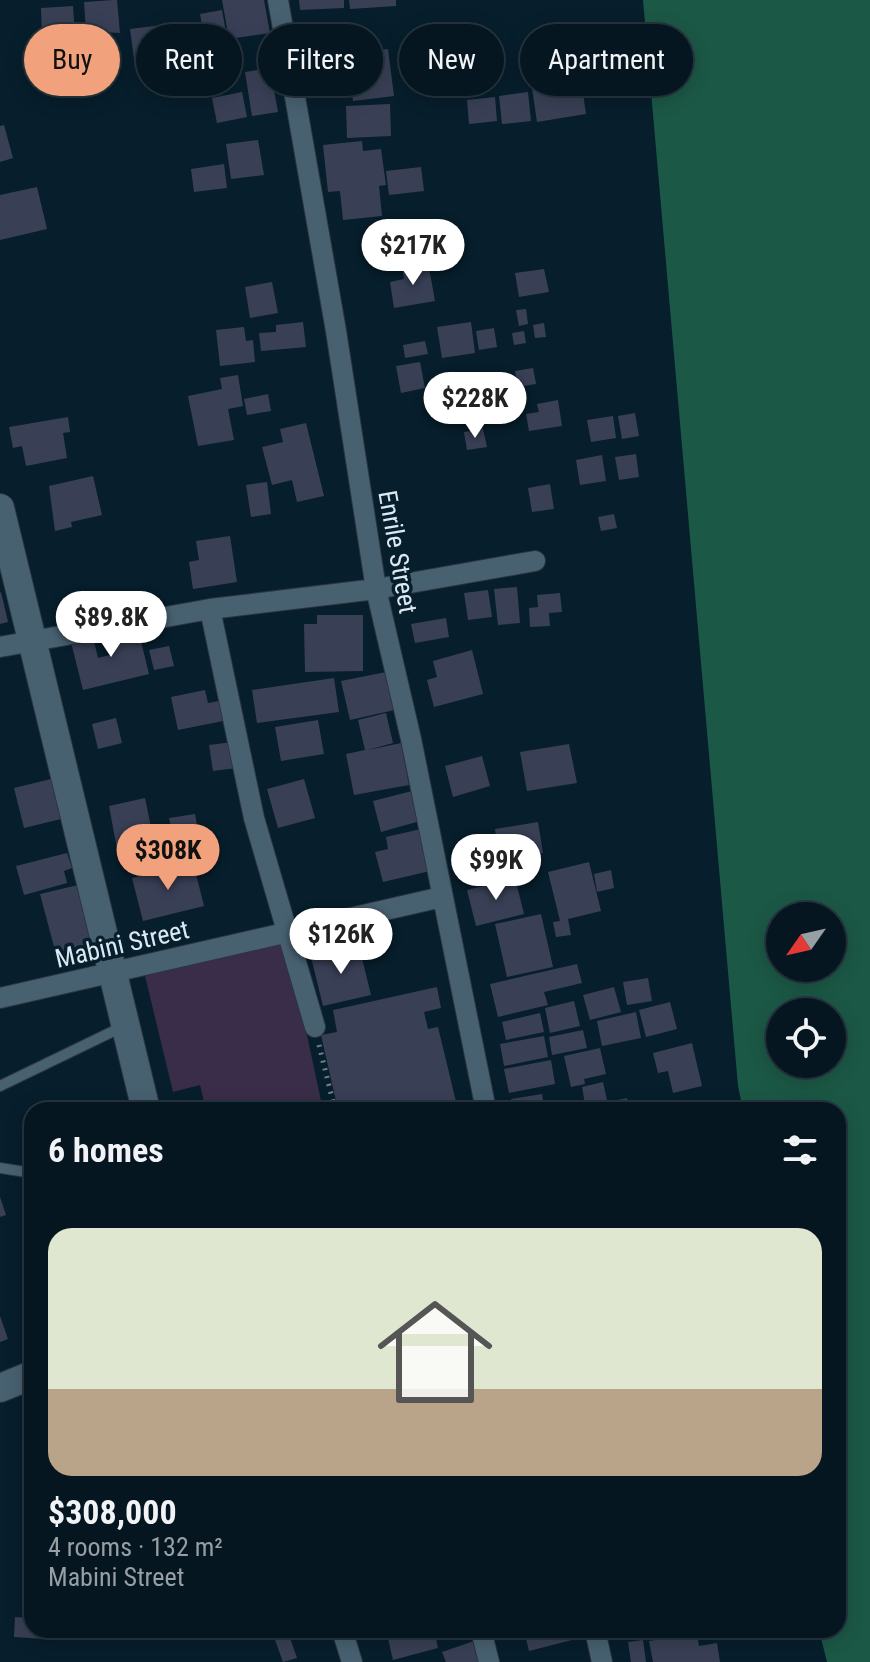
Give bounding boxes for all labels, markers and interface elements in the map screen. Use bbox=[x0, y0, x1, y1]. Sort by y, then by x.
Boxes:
chip: Buy bbox=[24, 24, 120, 96]
chip: Rent bbox=[136, 24, 242, 96]
chip: Filters bbox=[258, 24, 383, 96]
chip: New bbox=[399, 24, 504, 96]
chip: Apartment bbox=[520, 24, 693, 96]
pin: $217K bbox=[357, 219, 469, 287]
text: $217K bbox=[380, 230, 446, 260]
pin: $228K bbox=[419, 372, 531, 440]
text: $228K bbox=[442, 383, 508, 413]
street label: Enrile Street bbox=[372, 488, 424, 616]
pin: $89.8K bbox=[46, 591, 176, 659]
text: $89.8K bbox=[74, 602, 148, 632]
pin: $308K bbox=[112, 824, 224, 892]
pin: $99K bbox=[449, 834, 543, 902]
text: $308K bbox=[135, 835, 201, 865]
text: $99K bbox=[469, 845, 523, 875]
north arrow bbox=[766, 902, 846, 982]
map controls bbox=[766, 902, 846, 1078]
pin: $126K bbox=[285, 908, 397, 976]
street label: Mabini Street bbox=[52, 914, 192, 974]
text: $126K bbox=[308, 919, 374, 949]
button: locate bbox=[766, 998, 846, 1078]
icon: filters bbox=[778, 1128, 822, 1172]
text: 6 homes bbox=[48, 1130, 164, 1170]
icon: home bbox=[363, 1280, 507, 1424]
text: $308,000 bbox=[48, 1492, 177, 1532]
text: 4 rooms · 132 m² bbox=[48, 1532, 223, 1562]
text: Mabini Street bbox=[48, 1562, 184, 1592]

